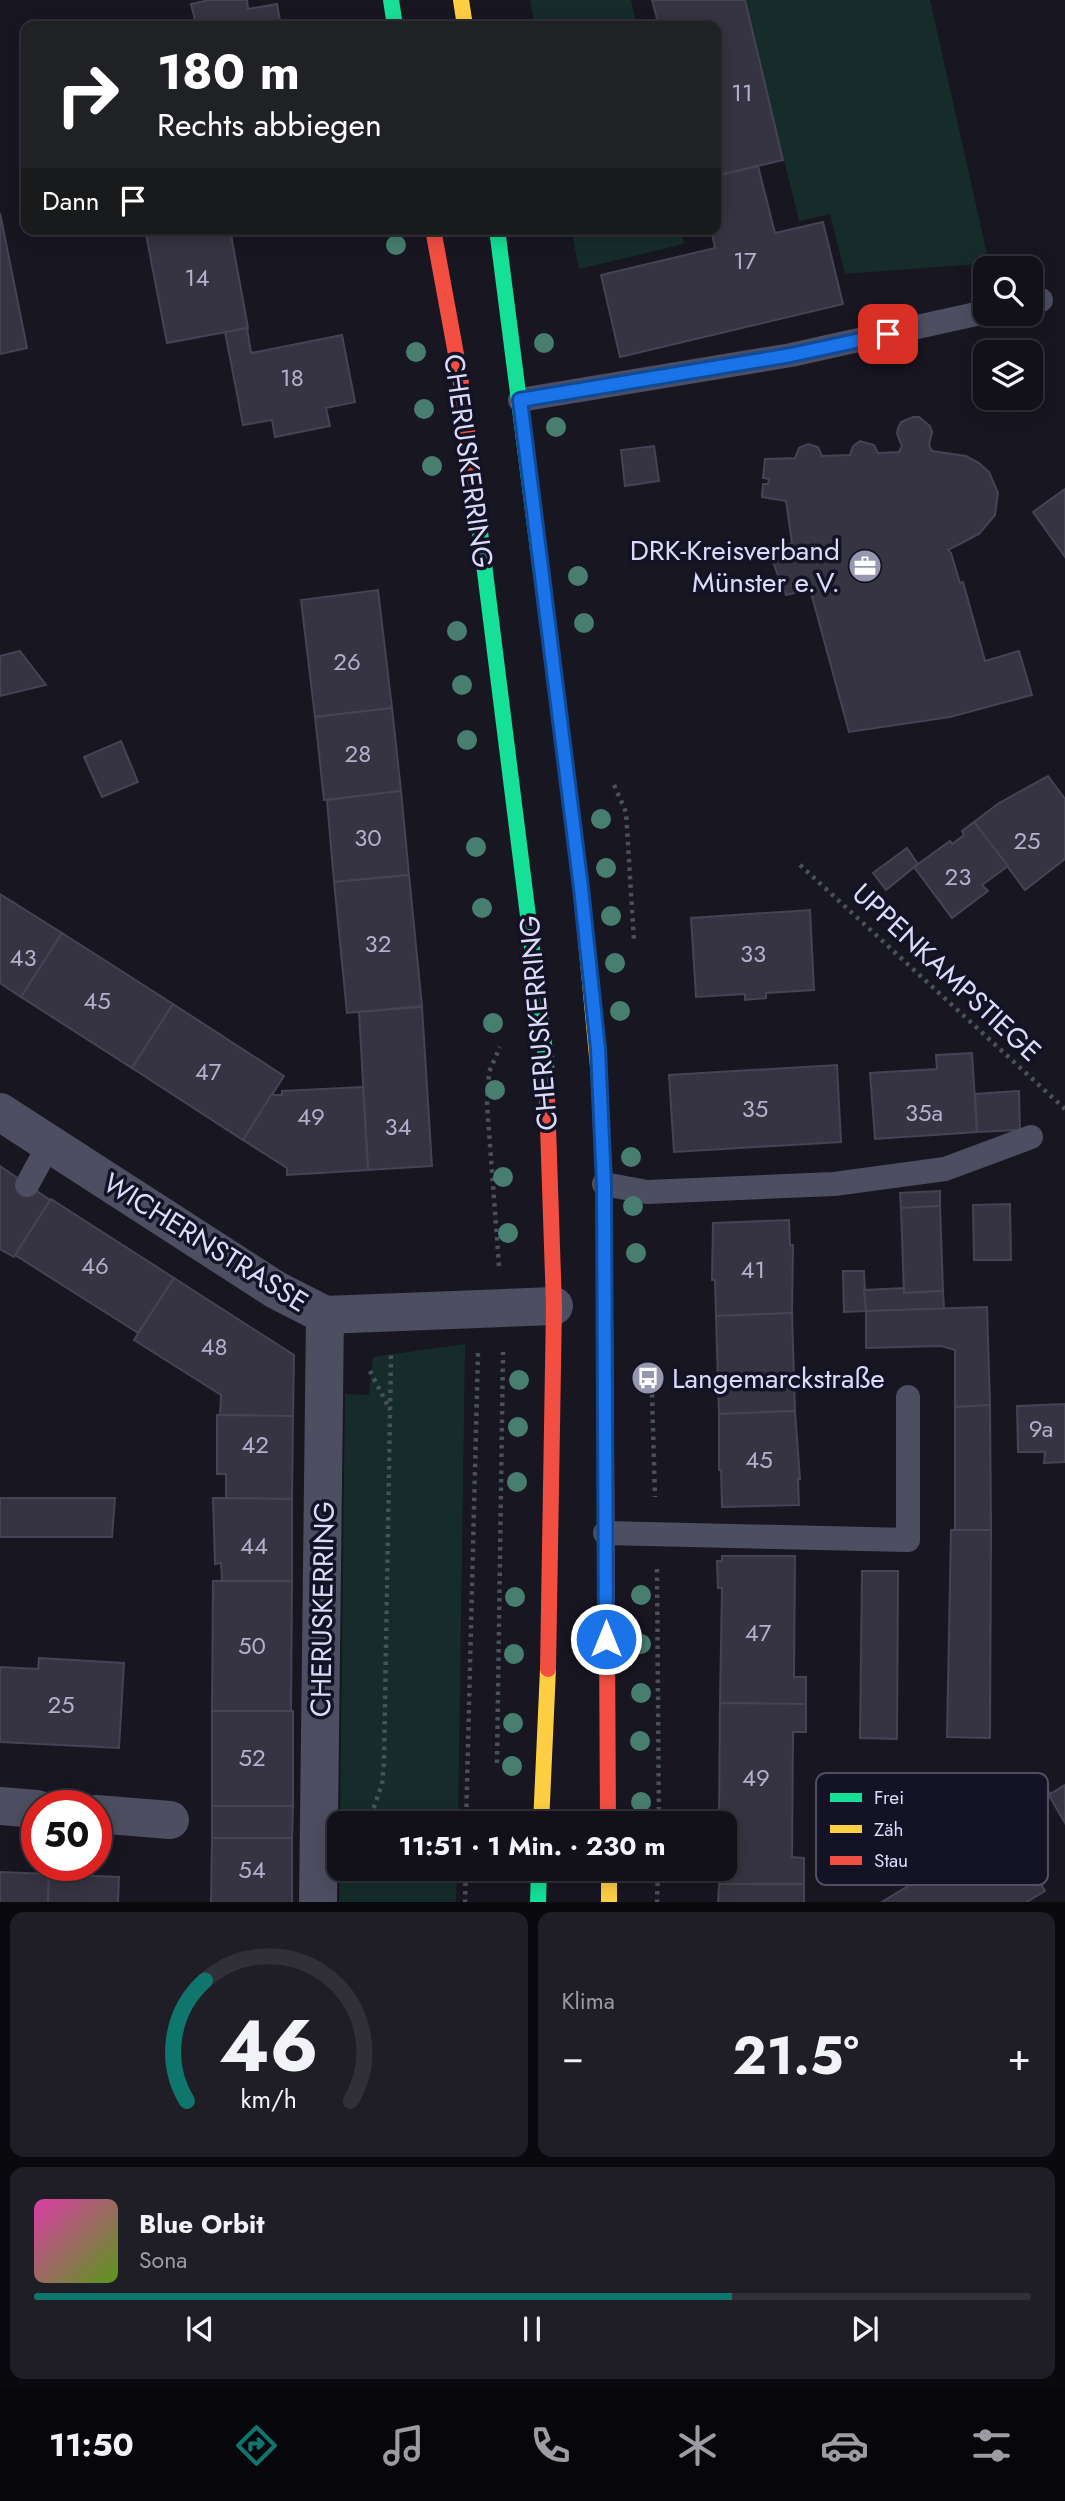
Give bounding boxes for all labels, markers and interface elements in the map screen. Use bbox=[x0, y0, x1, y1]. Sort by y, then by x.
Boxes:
text: 180 m bbox=[157, 37, 300, 107]
icon: right bbox=[42, 49, 133, 140]
house number: 11 bbox=[731, 75, 753, 110]
text: Rechts abbiegen bbox=[157, 102, 382, 148]
text: Dann bbox=[42, 182, 100, 220]
icon: arrive bbox=[114, 182, 152, 220]
house number: 17 bbox=[733, 243, 757, 278]
map controls bbox=[973, 256, 1043, 410]
button: search bbox=[973, 256, 1043, 326]
house number: 14 bbox=[185, 260, 209, 295]
pin bbox=[858, 304, 918, 364]
icon: arrive bbox=[869, 315, 907, 353]
button: layers bbox=[973, 340, 1043, 410]
street label: CHERUSKERRING bbox=[433, 351, 504, 571]
house number: 18 bbox=[280, 360, 304, 395]
place label: DRK-Kreisverband Münster e.V. bbox=[630, 530, 840, 603]
office icon: DRK-Kreisverband Münster e.V. bbox=[846, 547, 884, 585]
house number: 26 bbox=[333, 644, 361, 679]
house number: 28 bbox=[345, 736, 371, 771]
house number: 30 bbox=[354, 820, 382, 855]
house number: 25 bbox=[1013, 823, 1041, 858]
house number: 23 bbox=[945, 859, 971, 894]
street label: UPPENKAMPSTIEGE bbox=[843, 874, 1050, 1071]
street label: CHERUSKERRING bbox=[509, 914, 568, 1132]
house number: 32 bbox=[365, 926, 391, 961]
house number: 33 bbox=[740, 936, 766, 971]
house number: 43 bbox=[9, 940, 37, 975]
house number: 45 bbox=[83, 983, 111, 1018]
house number: 47 bbox=[195, 1054, 222, 1089]
house number: 35 bbox=[742, 1091, 768, 1126]
house number: 35a bbox=[905, 1095, 943, 1130]
house number: 49 bbox=[297, 1099, 325, 1134]
house number: 34 bbox=[384, 1109, 412, 1144]
street label: WICHERNSTRASSE bbox=[95, 1163, 316, 1322]
house number: 46 bbox=[81, 1248, 109, 1283]
house number: 41 bbox=[741, 1252, 765, 1287]
house number: 48 bbox=[200, 1329, 228, 1364]
place label: Langemarckstraße bbox=[672, 1358, 885, 1399]
bus stop icon: Langemarckstraße bbox=[629, 1359, 667, 1397]
house number: 9a bbox=[1029, 1411, 1053, 1446]
house number: 42 bbox=[241, 1427, 269, 1462]
house number: 45 bbox=[745, 1442, 773, 1477]
street label: CHERUSKERRING bbox=[300, 1501, 345, 1717]
house number: 44 bbox=[240, 1528, 268, 1563]
position arrow bbox=[569, 1602, 643, 1676]
house number: 47 bbox=[745, 1615, 772, 1650]
house number: 50 bbox=[238, 1628, 266, 1663]
house number: 25 bbox=[47, 1687, 75, 1722]
house number: 52 bbox=[238, 1740, 266, 1775]
house number: 49 bbox=[742, 1760, 770, 1795]
legend bbox=[816, 1773, 1048, 1885]
text: Frei bbox=[874, 1784, 904, 1811]
speed limit sign: 50 bbox=[21, 1790, 112, 1881]
text: Zäh bbox=[874, 1816, 904, 1843]
text: 11:51 · 1 Min. · 230 m bbox=[398, 1827, 666, 1865]
text: Stau bbox=[874, 1847, 908, 1874]
house number: 54 bbox=[238, 1852, 266, 1887]
text: Klima bbox=[562, 1984, 615, 2018]
text: 46 bbox=[219, 1993, 319, 2098]
text: 21.5° bbox=[733, 2018, 859, 2094]
text: − bbox=[562, 2029, 584, 2084]
text: + bbox=[1008, 2029, 1031, 2084]
text: km/h bbox=[240, 2080, 297, 2116]
text: Blue Orbit bbox=[139, 2205, 264, 2243]
text: Sona bbox=[139, 2243, 187, 2277]
icon: previous bbox=[181, 2310, 219, 2348]
icon: pause bbox=[513, 2310, 551, 2348]
icon: next bbox=[846, 2310, 884, 2348]
icon: directions bbox=[232, 2421, 281, 2470]
icon: music bbox=[379, 2421, 428, 2470]
icon: phone bbox=[526, 2421, 575, 2470]
icon: climate bbox=[673, 2421, 722, 2470]
icon: car bbox=[820, 2421, 869, 2470]
icon: filters bbox=[967, 2421, 1016, 2470]
text: 11:50 bbox=[49, 2422, 134, 2468]

